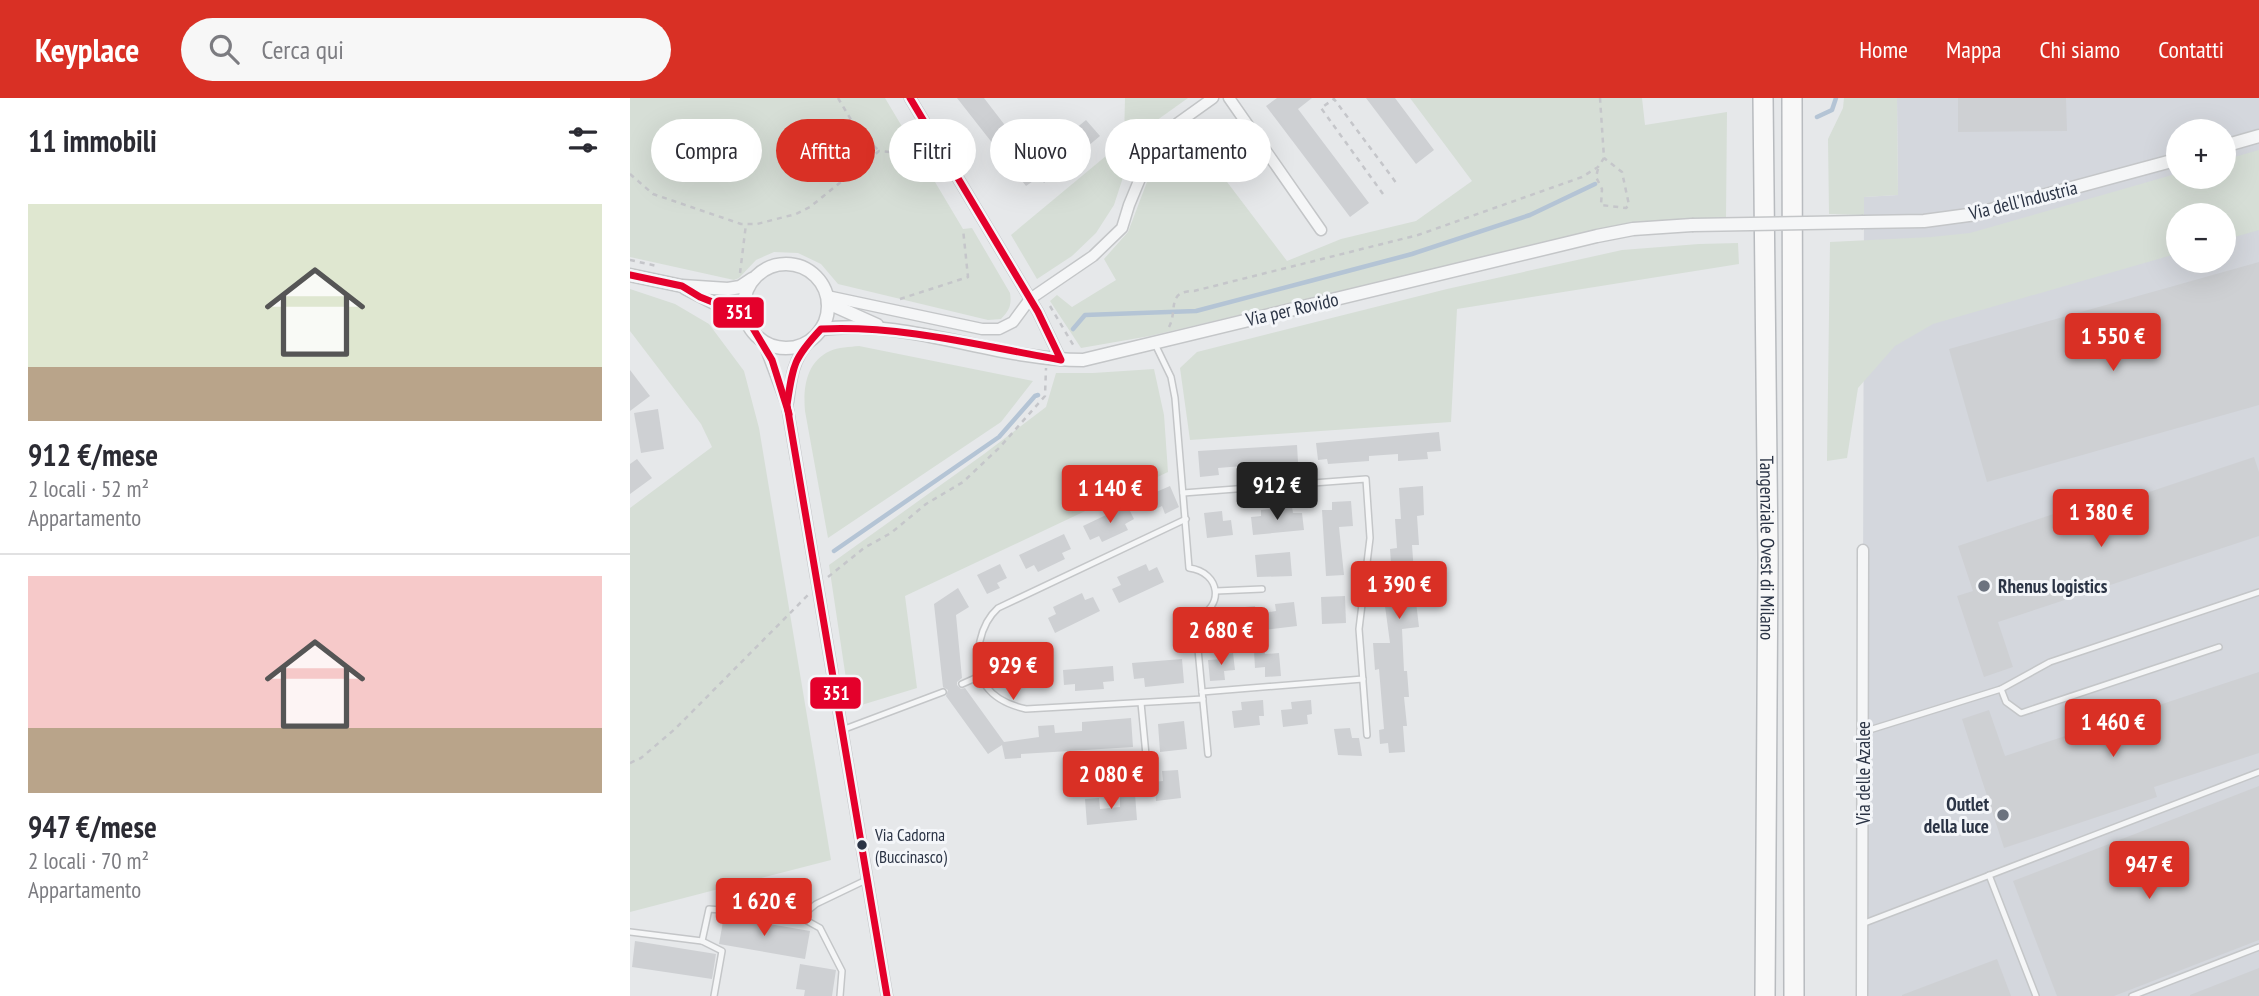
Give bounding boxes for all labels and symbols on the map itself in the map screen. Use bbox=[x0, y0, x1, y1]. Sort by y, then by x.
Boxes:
street label: Via dell'Industria bbox=[1965, 175, 2080, 225]
street label: Via per Rovido bbox=[1242, 287, 1341, 332]
line badge: 351 bbox=[712, 296, 765, 329]
text: 351 bbox=[725, 300, 753, 324]
pin: 1 550 € bbox=[2048, 314, 2178, 373]
street label: Tangenziale Ovest di Milano bbox=[1755, 456, 1780, 640]
pin: 912 € bbox=[1228, 462, 1326, 522]
pin: 1 140 € bbox=[1045, 466, 1175, 525]
pin: 1 380 € bbox=[2036, 490, 2166, 549]
pin: 1 390 € bbox=[1334, 561, 1464, 621]
place label: Rhenus logistics bbox=[1998, 574, 2108, 598]
marker: Rhenus logistics bbox=[1976, 578, 1992, 594]
pin: 2 680 € bbox=[1156, 608, 1286, 667]
pin: 929 € bbox=[964, 642, 1062, 702]
line badge: 351 bbox=[809, 676, 862, 710]
text: 351 bbox=[822, 681, 850, 705]
pin: 1 460 € bbox=[2048, 700, 2178, 759]
street label: Via delle Azalee bbox=[1851, 721, 1875, 826]
pin: 2 080 € bbox=[1046, 752, 1176, 811]
place label: Outlet della luce bbox=[1924, 792, 1989, 838]
marker: Outlet della luce bbox=[1995, 807, 2011, 823]
place label: Via Cadorna (Buccinasco) bbox=[874, 824, 947, 868]
marker: Via Cadorna (Buccinasco) bbox=[855, 838, 869, 852]
pin: 947 € bbox=[2100, 842, 2198, 901]
pin: 1 620 € bbox=[699, 878, 829, 938]

